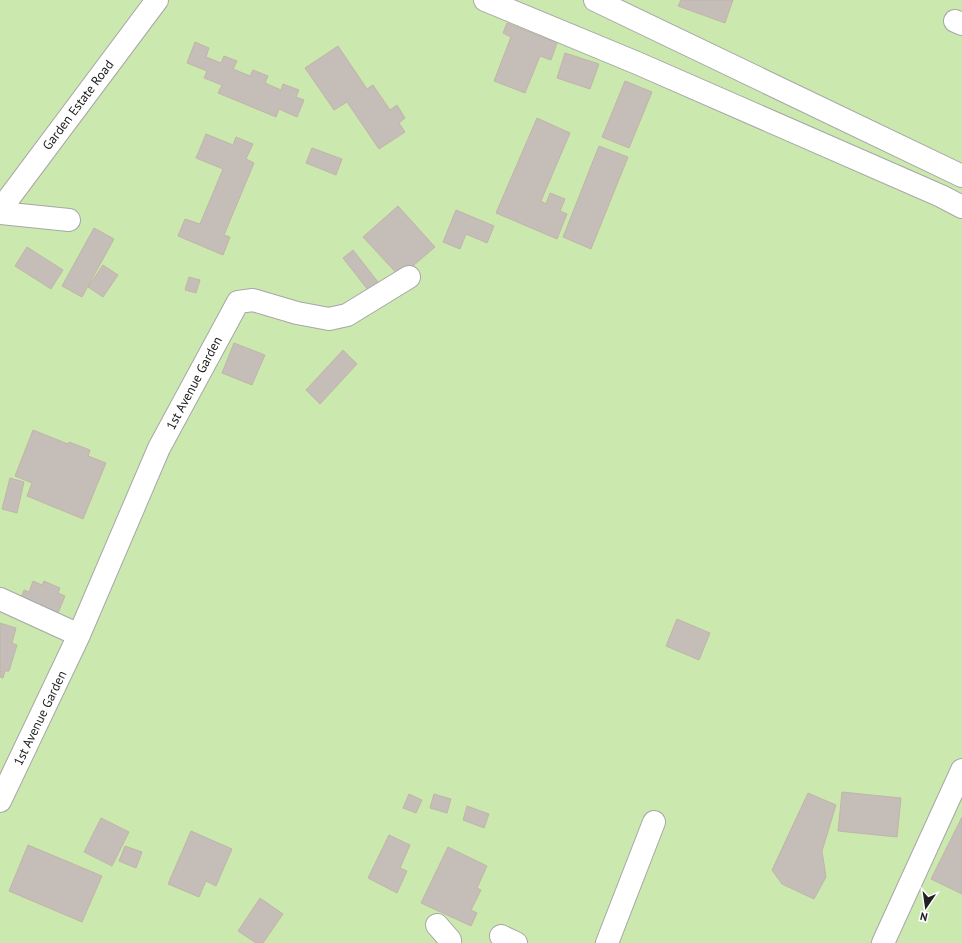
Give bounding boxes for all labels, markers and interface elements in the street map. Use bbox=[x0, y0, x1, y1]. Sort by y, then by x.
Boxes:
street label: Garden Estate Road bbox=[39, 57, 117, 153]
street label: 1st Avenue Garden bbox=[162, 333, 226, 433]
street label: 1st Avenue Garden bbox=[10, 668, 70, 768]
north arrow bbox=[906, 887, 946, 927]
text: N bbox=[919, 909, 929, 924]

